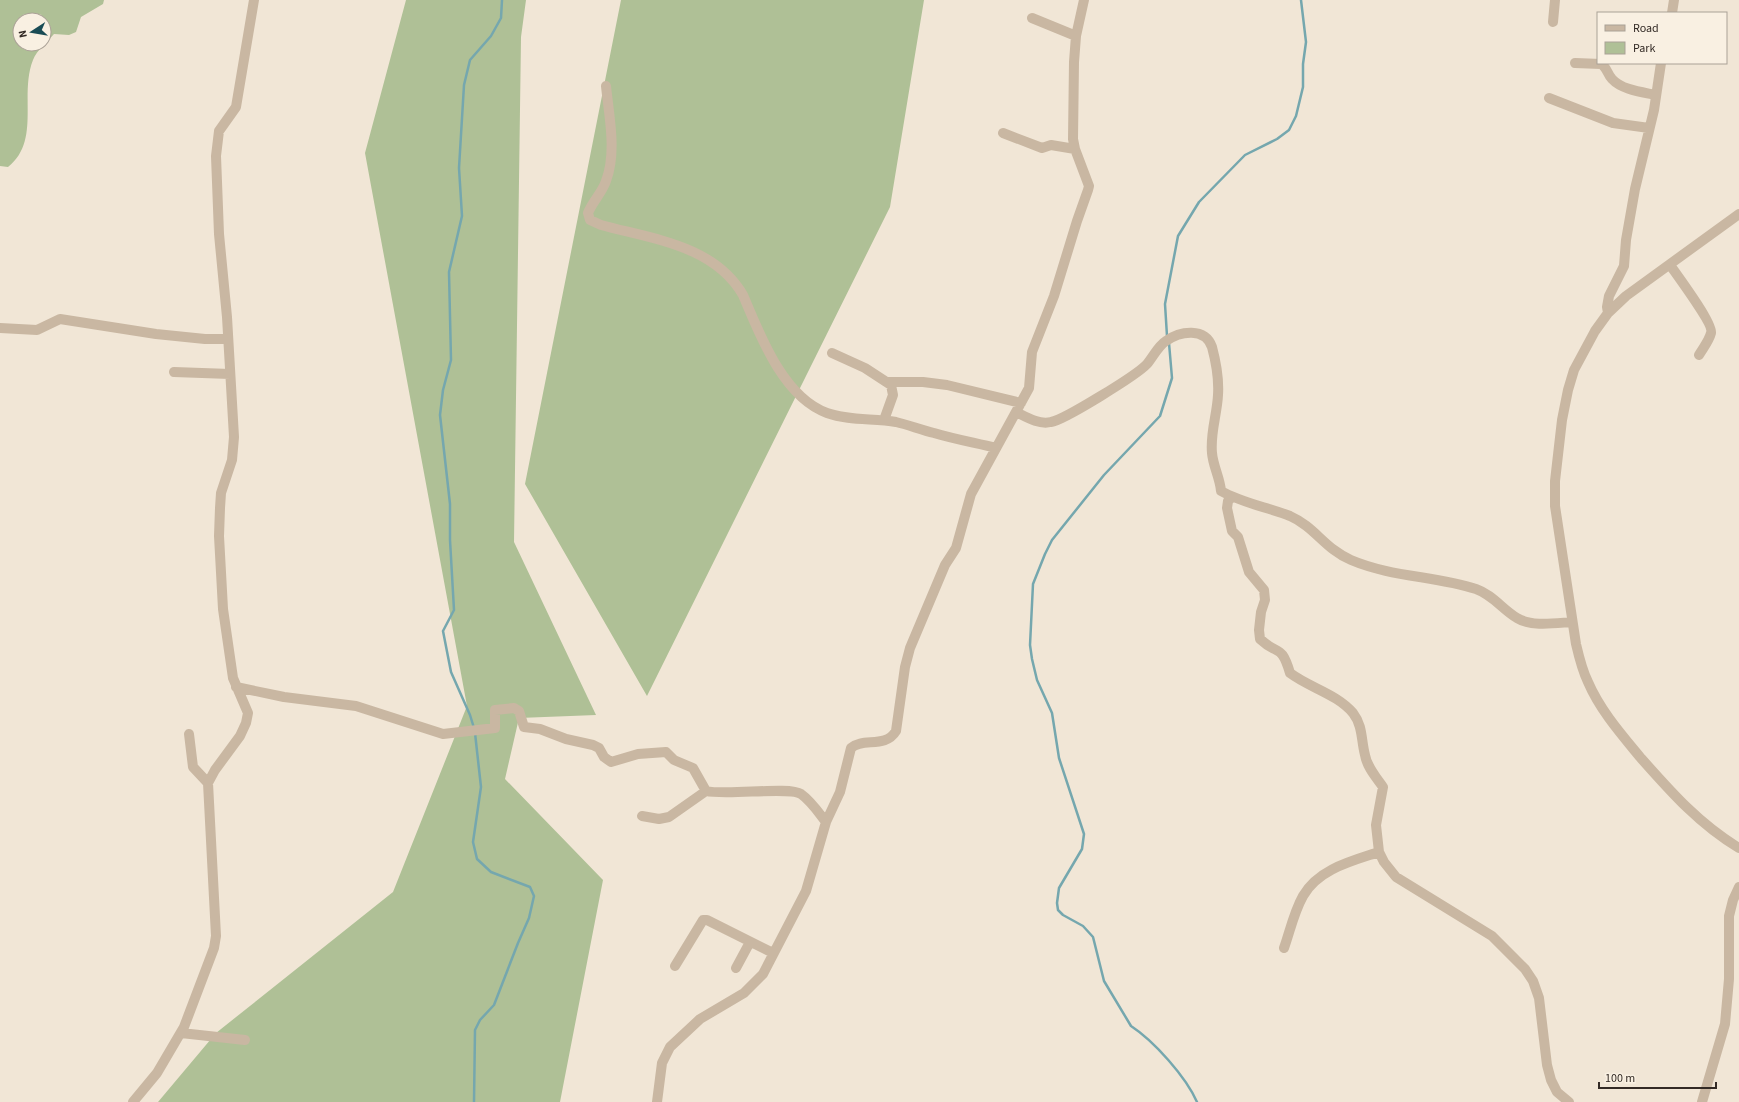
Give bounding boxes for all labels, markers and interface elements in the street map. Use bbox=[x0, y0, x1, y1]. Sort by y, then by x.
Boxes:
north arrow bbox=[12, 12, 52, 52]
legend bbox=[1597, 12, 1727, 64]
text: Road bbox=[1633, 20, 1659, 37]
text: N bbox=[15, 29, 31, 39]
text: Park bbox=[1633, 40, 1655, 57]
scale bar bbox=[1599, 1064, 1716, 1090]
text: 100 m bbox=[1605, 1070, 1635, 1087]

